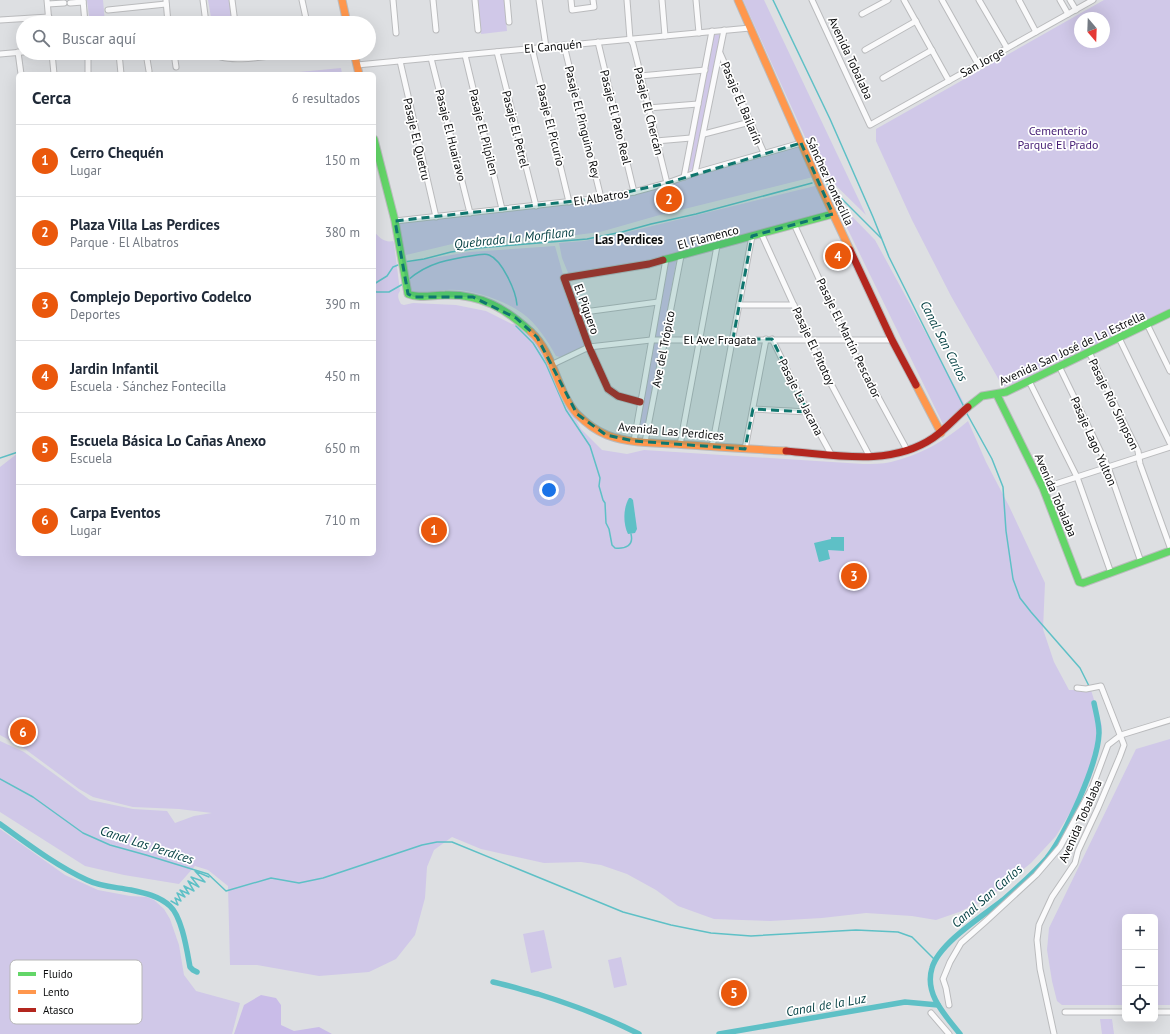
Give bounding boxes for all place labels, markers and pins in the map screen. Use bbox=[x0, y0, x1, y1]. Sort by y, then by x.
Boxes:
pin: 2 bbox=[656, 184, 682, 214]
pin: 4 bbox=[825, 241, 851, 271]
pin: 1 bbox=[421, 515, 447, 545]
pin: 3 bbox=[841, 561, 867, 591]
pin: 6 bbox=[10, 717, 36, 747]
pin: 5 bbox=[721, 978, 747, 1008]

